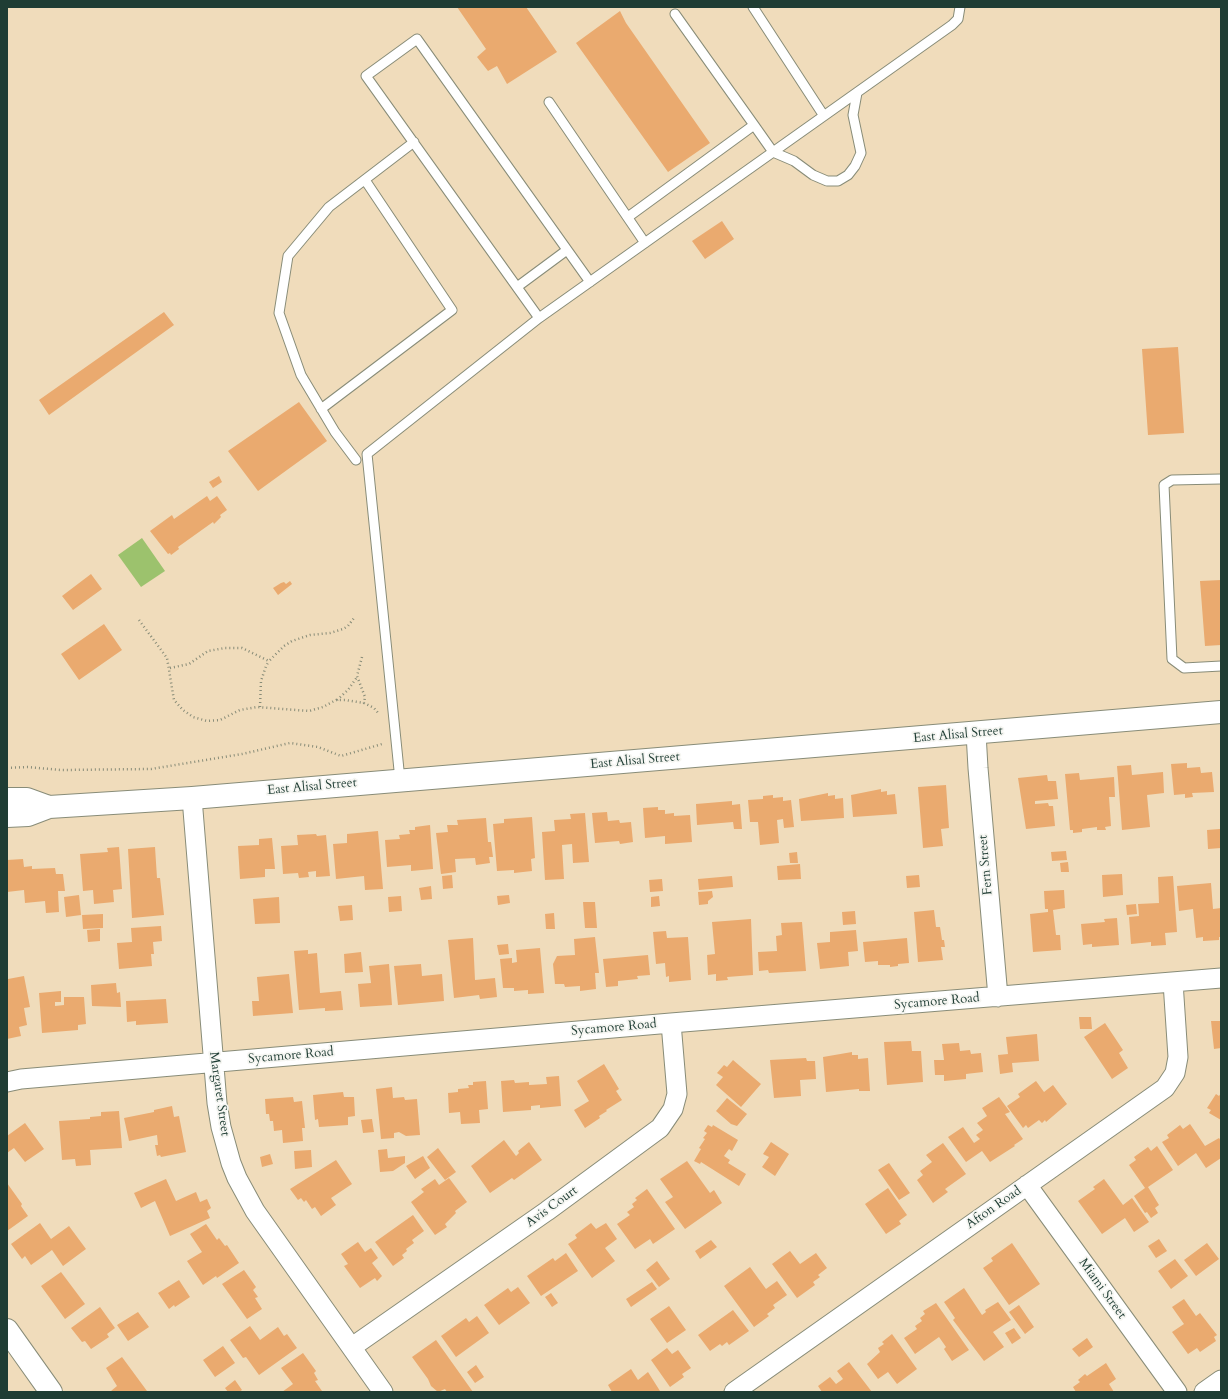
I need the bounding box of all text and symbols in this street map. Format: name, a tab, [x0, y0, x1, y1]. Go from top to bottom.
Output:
street label: East Alisal Street	[913, 723, 1003, 747]
street label: East Alisal Street	[590, 749, 680, 773]
street label: East Alisal Street	[267, 775, 357, 799]
street label: Fern Street	[976, 834, 996, 896]
street label: Sycamore Road	[894, 990, 980, 1014]
street label: Sycamore Road	[571, 1016, 657, 1040]
street label: Sycamore Road	[248, 1044, 334, 1068]
street label: Margaret Street	[205, 1051, 233, 1137]
street label: Avis Court	[523, 1183, 581, 1231]
street label: Afton Road	[963, 1183, 1025, 1233]
street label: Miami Street	[1075, 1256, 1129, 1322]

